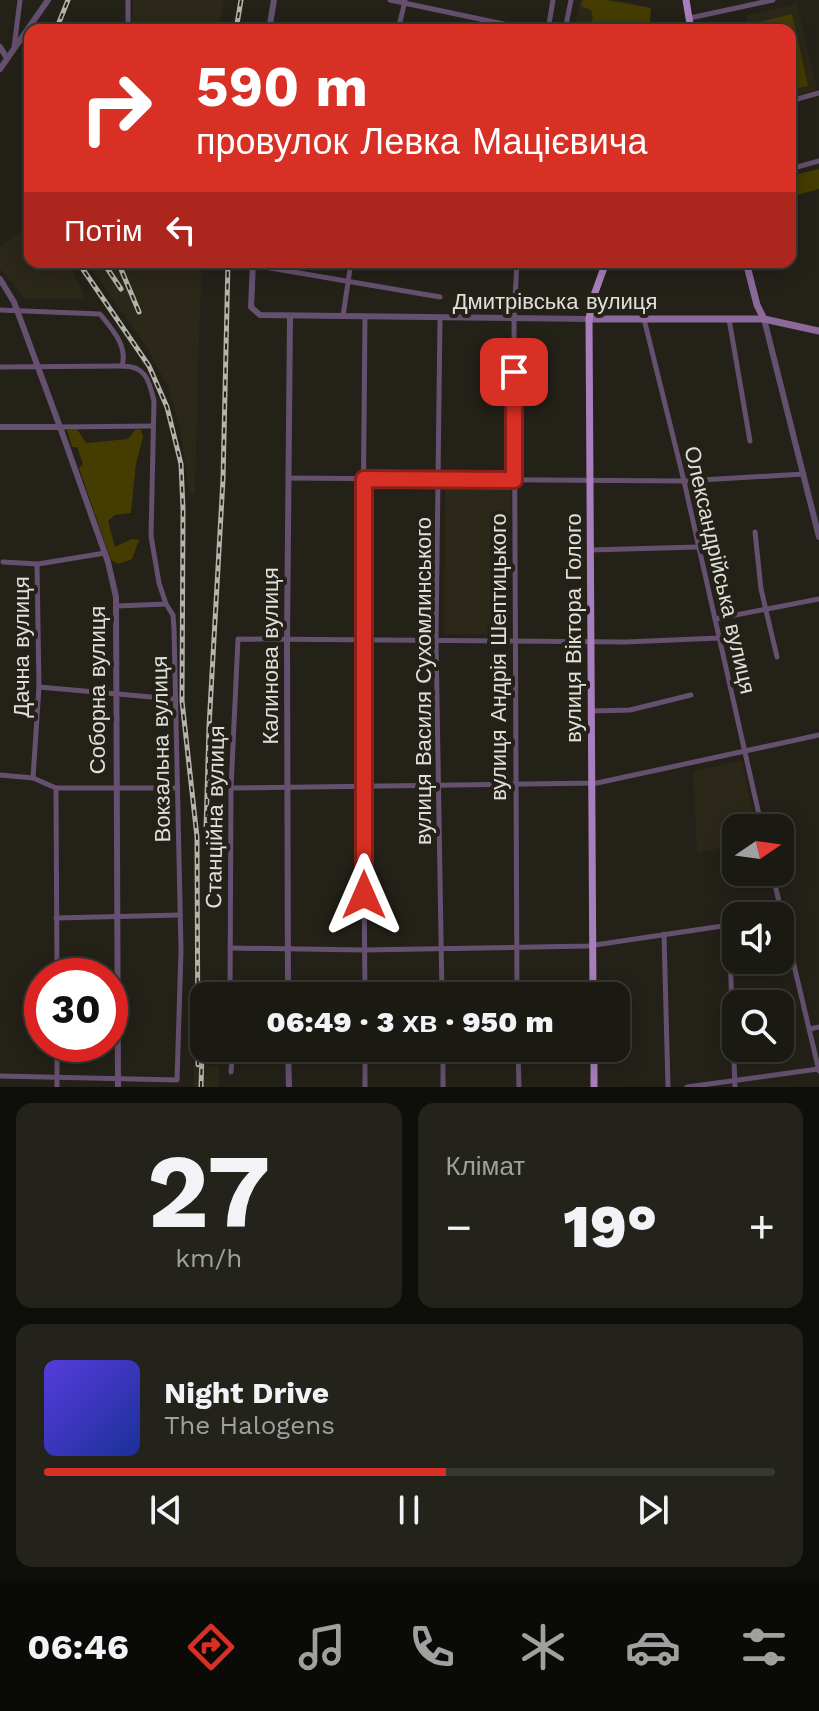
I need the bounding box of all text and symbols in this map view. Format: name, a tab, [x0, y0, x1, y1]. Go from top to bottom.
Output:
text: 590 m	[196, 54, 368, 120]
icon: right	[64, 56, 168, 160]
text: провулок Левка Мацієвича	[196, 121, 648, 163]
icon: left	[159, 208, 203, 252]
text: Потім	[64, 213, 143, 248]
street label: Дмитрівська вулиця	[453, 289, 657, 314]
pin	[480, 338, 548, 406]
icon: arrive	[492, 350, 536, 394]
street label: Олександрійська вулиця	[679, 444, 761, 696]
street label: вулиця Андрія Шептицького	[486, 513, 511, 801]
street label: вулиця Віктора Голого	[561, 513, 586, 743]
street label: вулиця Василя Сухомлинського	[411, 517, 436, 845]
street label: Калинова вулиця	[258, 567, 283, 745]
street label: Дачна вулиця	[9, 576, 34, 718]
street label: Соборна вулиця	[85, 606, 110, 774]
street label: Вокзальна вулиця	[147, 655, 175, 843]
street label: Станційна вулиця	[201, 725, 229, 909]
north arrow	[722, 814, 794, 886]
map controls	[722, 814, 794, 1062]
position arrow	[322, 853, 406, 937]
button: sound	[722, 902, 794, 974]
speed limit sign: 30	[24, 958, 128, 1062]
button: search	[722, 990, 794, 1062]
text: 06:49 · 3 хв · 950 m	[266, 1004, 554, 1039]
text: 27	[147, 1130, 270, 1252]
text: Клімат	[446, 1151, 525, 1181]
text: 19°	[563, 1191, 657, 1262]
text: −	[446, 1201, 472, 1253]
text: +	[748, 1201, 775, 1253]
text: km/h	[175, 1243, 242, 1273]
text: Night Drive	[164, 1375, 329, 1410]
text: The Halogens	[164, 1410, 335, 1440]
icon: previous	[144, 1488, 188, 1532]
icon: pause	[387, 1488, 431, 1532]
icon: next	[631, 1488, 675, 1532]
icon: directions	[183, 1619, 239, 1675]
icon: music	[294, 1619, 350, 1675]
icon: phone	[404, 1619, 460, 1675]
icon: climate	[515, 1619, 571, 1675]
icon: car	[625, 1619, 681, 1675]
icon: filters	[736, 1619, 792, 1675]
text: 06:46	[27, 1626, 129, 1668]

